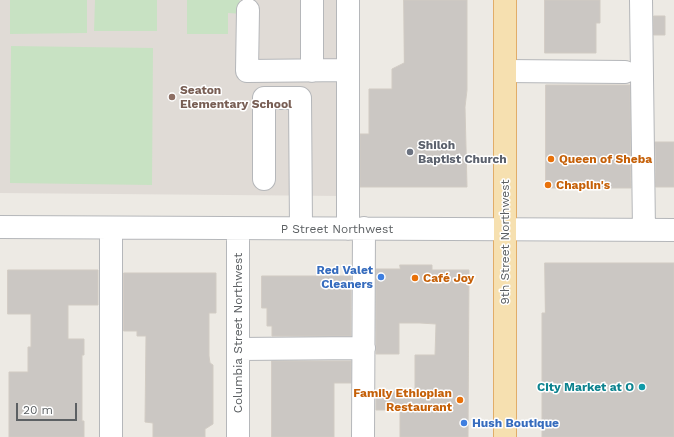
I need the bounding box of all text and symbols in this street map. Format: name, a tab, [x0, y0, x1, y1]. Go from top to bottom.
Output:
place label: Seaton Elementary School	[180, 83, 292, 111]
marker: Seaton Elementary School	[167, 92, 177, 102]
place label: Shiloh Baptist Church	[418, 138, 507, 166]
marker: Shiloh Baptist Church	[405, 147, 415, 157]
place label: Queen of Sheba	[559, 152, 652, 166]
marker: Queen of Sheba	[546, 154, 556, 164]
place label: Chaplin's	[556, 178, 610, 192]
street label: 9th Street Northwest	[498, 179, 512, 305]
marker: Chaplin's	[543, 180, 553, 190]
street label: P Street Northwest	[281, 222, 393, 236]
street label: Columbia Street Northwest	[231, 253, 245, 413]
place label: Red Valet Cleaners	[316, 263, 373, 291]
place label: Café Joy	[423, 271, 474, 285]
marker: Red Valet Cleaners	[376, 272, 386, 282]
marker: Café Joy	[410, 273, 420, 283]
place label: City Market at O	[537, 380, 634, 394]
marker: City Market at O	[637, 382, 647, 392]
place label: Family Ethiopian Restaurant	[353, 386, 452, 414]
scale bar	[18, 395, 79, 421]
marker: Family Ethiopian Restaurant	[455, 395, 465, 405]
text: 20 m	[23, 403, 53, 417]
place label: Hush Boutique	[472, 416, 559, 430]
marker: Hush Boutique	[459, 418, 469, 428]

